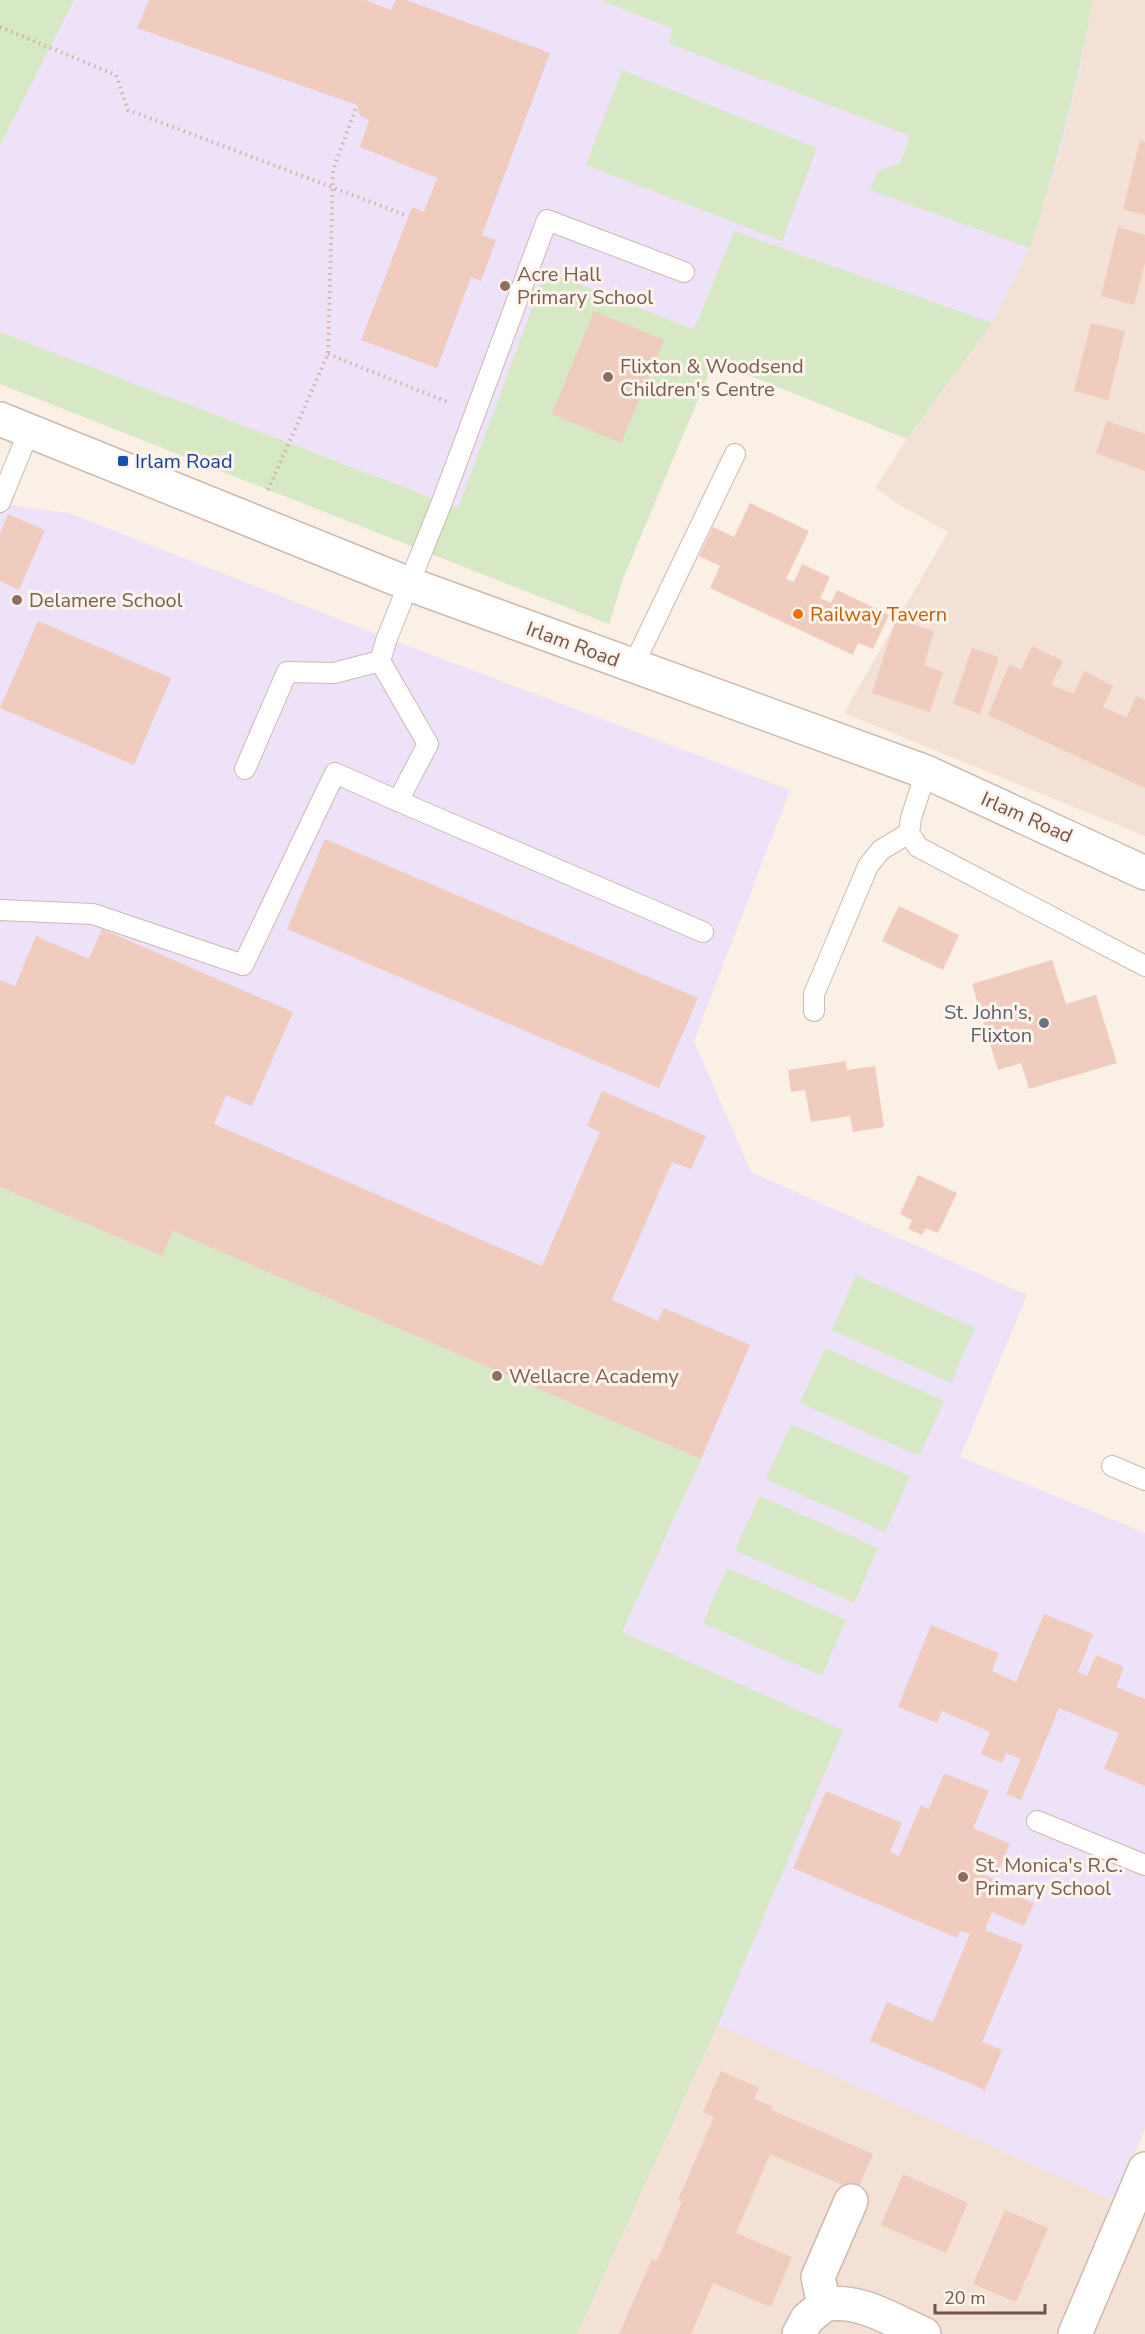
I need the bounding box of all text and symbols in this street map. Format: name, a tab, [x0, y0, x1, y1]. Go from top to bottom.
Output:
place label: Acre Hall Primary School	[517, 261, 653, 311]
marker: Acre Hall Primary School	[498, 279, 512, 293]
place label: Flixton & Woodsend Children's Centre	[620, 353, 804, 403]
marker: Flixton & Woodsend Children's Centre	[601, 370, 615, 384]
place label: Irlam Road	[135, 448, 233, 475]
marker: Irlam Road	[116, 454, 130, 468]
place label: Delamere School	[29, 587, 183, 614]
marker: Delamere School	[10, 593, 24, 607]
place label: Railway Tavern	[810, 601, 947, 628]
marker: Railway Tavern	[791, 607, 805, 621]
street label: Irlam Road	[522, 615, 623, 674]
street label: Irlam Road	[977, 785, 1077, 850]
place label: St. John's, Flixton	[944, 999, 1032, 1049]
marker: St. John's, Flixton	[1037, 1016, 1051, 1030]
place label: Wellacre Academy	[509, 1363, 680, 1390]
marker: Wellacre Academy	[490, 1369, 504, 1383]
place label: St. Monica's R.C. Primary School	[975, 1852, 1123, 1902]
marker: St. Monica's R.C. Primary School	[956, 1870, 970, 1884]
scale bar	[935, 2277, 1044, 2315]
text: 20 m	[944, 2286, 986, 2310]

